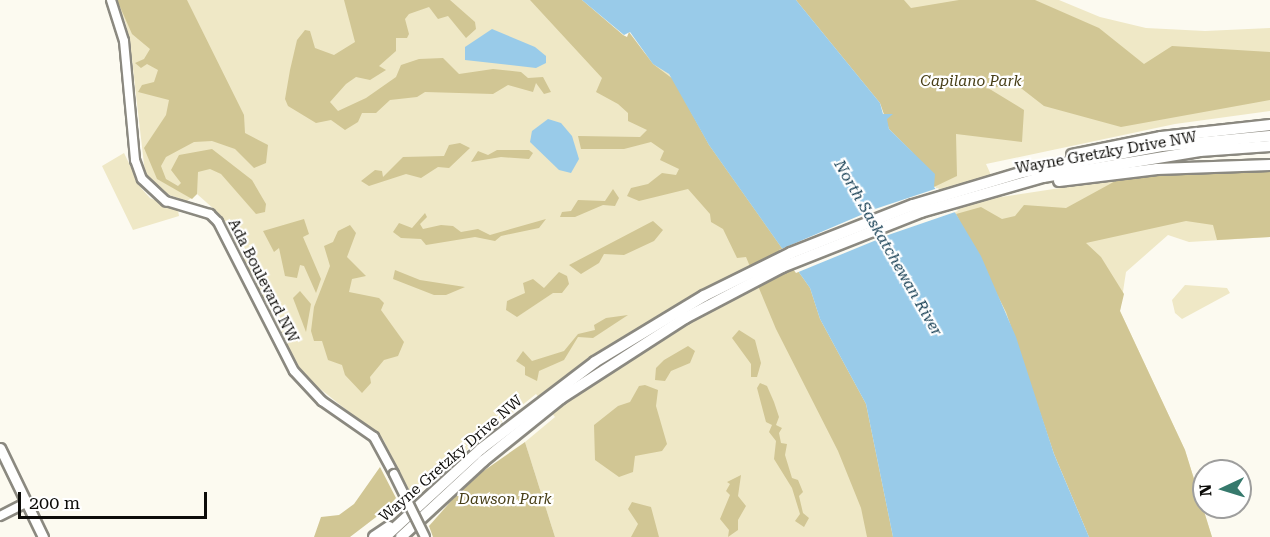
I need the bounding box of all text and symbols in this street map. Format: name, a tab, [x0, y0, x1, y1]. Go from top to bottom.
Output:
park label: Capilano Park	[920, 73, 1022, 91]
street label: Wayne Gretzky Drive NW	[1014, 128, 1198, 178]
water label: North Saskatchewan River	[830, 157, 946, 339]
street label: Ada Boulevard NW	[224, 216, 302, 346]
street label: Wayne Gretzky Drive NW	[376, 392, 526, 526]
north arrow	[1192, 459, 1252, 519]
scale bar	[21, 480, 210, 518]
text: N	[1196, 483, 1215, 497]
park label: Dawson Park	[458, 491, 552, 509]
text: 200 m	[29, 492, 80, 513]

